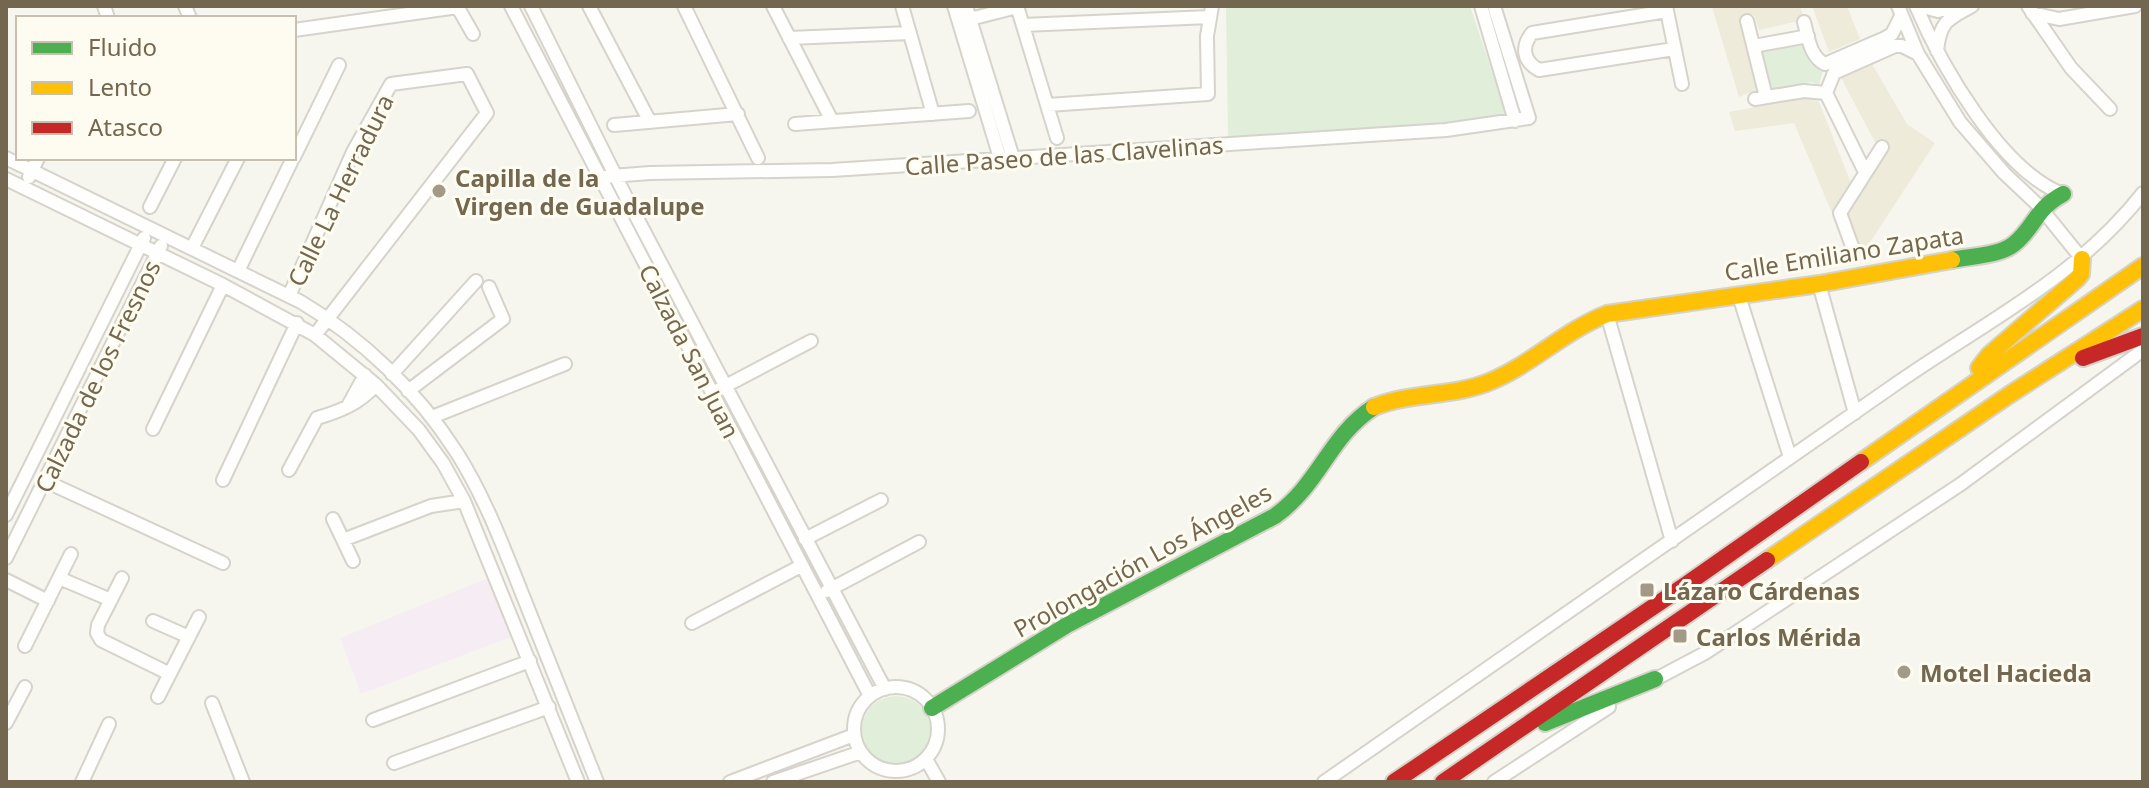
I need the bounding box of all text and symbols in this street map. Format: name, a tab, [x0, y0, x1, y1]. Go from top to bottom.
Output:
legend	[16, 16, 296, 160]
text: Fluido	[88, 30, 157, 63]
text: Lento	[88, 70, 152, 103]
street label: Calle La Herradura	[279, 89, 401, 291]
text: Atasco	[88, 110, 163, 143]
street label: Calle Paseo de las Clavelinas	[904, 127, 1224, 183]
place label: Capilla de la Virgen de Guadalupe	[455, 161, 704, 222]
marker: Capilla de la Virgen de Guadalupe	[430, 182, 448, 200]
street label: Calle Emiliano Zapata	[1722, 218, 1966, 288]
street label: Calzada de los Fresnos	[26, 254, 168, 498]
street label: Calzada San Juan	[632, 258, 748, 444]
street label: Prolongación Los Ángeles	[1007, 475, 1277, 645]
place label: Lázaro Cárdenas	[1663, 574, 1860, 607]
marker: Lázaro Cárdenas	[1638, 581, 1656, 599]
place label: Carlos Mérida	[1696, 620, 1861, 653]
marker: Carlos Mérida	[1671, 627, 1689, 645]
place label: Motel Hacieda	[1920, 656, 2092, 689]
marker: Motel Hacieda	[1895, 663, 1913, 681]

